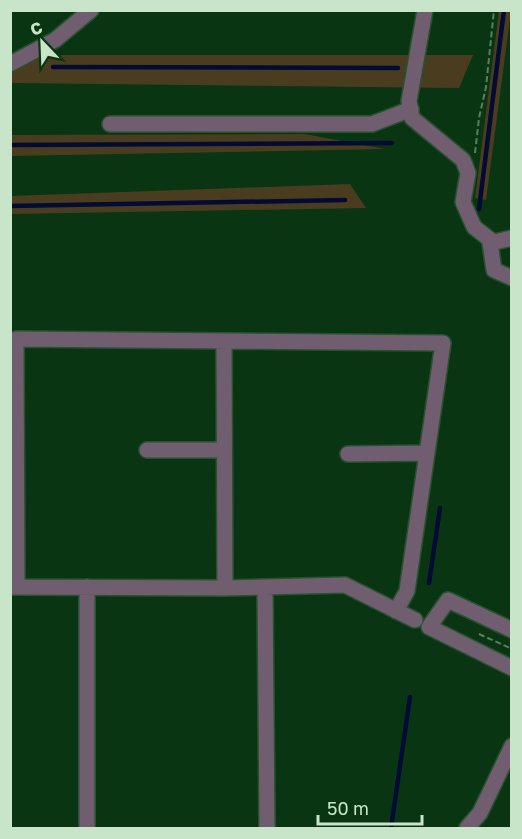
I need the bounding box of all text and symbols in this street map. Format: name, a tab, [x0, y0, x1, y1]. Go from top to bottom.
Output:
north arrow	[12, 12, 72, 72]
text: С	[27, 17, 45, 40]
scale bar	[318, 788, 422, 826]
text: 50 m	[327, 797, 369, 819]

